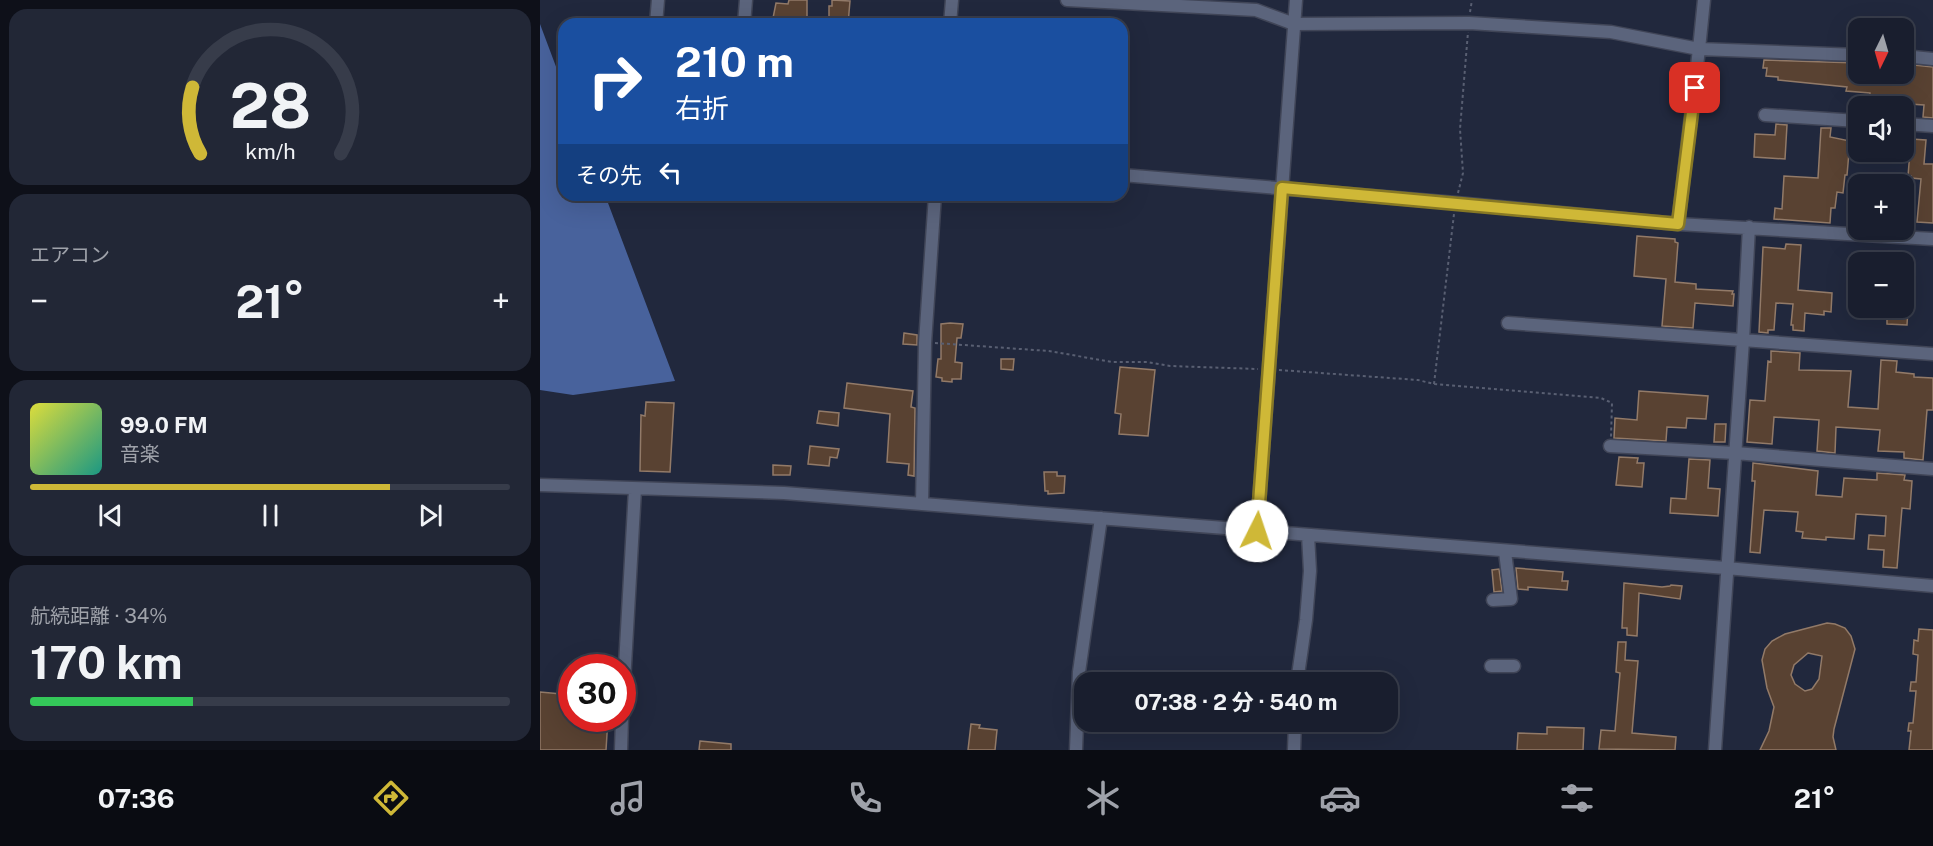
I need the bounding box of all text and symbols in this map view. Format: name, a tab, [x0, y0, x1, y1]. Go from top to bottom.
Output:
north arrow	[1848, 18, 1914, 84]
map controls	[1848, 18, 1914, 318]
text: 210 m	[675, 37, 794, 86]
icon: right	[576, 42, 654, 120]
pin	[1669, 62, 1720, 113]
text: 28	[229, 69, 311, 142]
icon: arrive	[1678, 71, 1711, 104]
text: 右折	[675, 92, 729, 124]
button: sound	[1848, 96, 1914, 162]
text: km/h	[245, 140, 295, 165]
icon: left	[654, 156, 687, 189]
text: その先	[576, 162, 642, 188]
button: +	[1848, 174, 1914, 240]
text: エアコン	[30, 243, 110, 267]
button: −	[1848, 252, 1914, 318]
text: 21°	[235, 275, 305, 328]
text: −	[30, 282, 48, 320]
text: +	[492, 282, 510, 320]
text: 99.0 FM	[120, 412, 208, 438]
text: 音楽	[120, 442, 160, 466]
icon: previous	[94, 499, 127, 532]
icon: pause	[254, 499, 287, 532]
icon: next	[414, 499, 447, 532]
position arrow	[1225, 499, 1289, 563]
text: 航続距離 · 34%	[30, 604, 167, 628]
text: 170 km	[30, 636, 183, 689]
speed limit sign: 30	[558, 654, 636, 732]
text: 07:38 · 2 分 · 540 m	[1135, 689, 1338, 715]
icon: directions	[370, 777, 412, 819]
icon: music	[607, 777, 649, 819]
icon: phone	[844, 777, 886, 819]
icon: climate	[1082, 777, 1124, 819]
icon: car	[1319, 777, 1361, 819]
icon: filters	[1556, 777, 1598, 819]
text: 07:36	[98, 782, 175, 814]
text: 21°	[1794, 782, 1835, 814]

